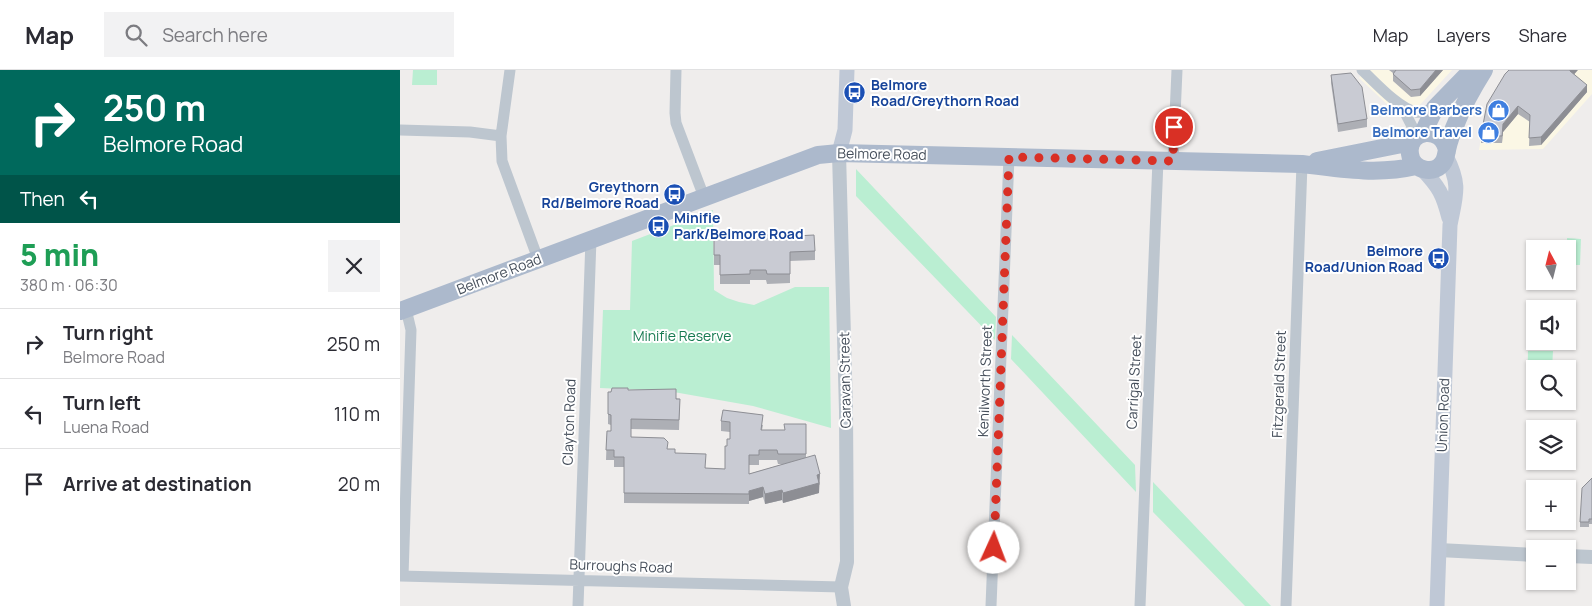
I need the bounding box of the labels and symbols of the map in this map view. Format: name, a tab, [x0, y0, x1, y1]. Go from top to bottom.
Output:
place label: Belmore Road/Greythorn Road	[871, 75, 1019, 110]
bus stop icon: Belmore Road/Greythorn Road	[843, 81, 867, 105]
shop icon: Belmore Barbers	[1486, 98, 1510, 122]
place label: Belmore Barbers	[1371, 100, 1482, 119]
pin	[1153, 106, 1195, 148]
shop icon: Belmore Travel	[1476, 120, 1500, 144]
place label: Belmore Travel	[1372, 122, 1472, 141]
street label: Belmore Road	[837, 143, 927, 164]
place label: Greythorn Rd/Belmore Road	[541, 177, 659, 212]
bus stop icon: Greythorn Rd/Belmore Road	[663, 183, 687, 207]
place label: Minifie Park/Belmore Road	[674, 208, 804, 243]
bus stop icon: Minifie Park/Belmore Road	[646, 214, 670, 238]
north arrow	[1526, 240, 1576, 290]
place label: Belmore Road/Union Road	[1305, 241, 1423, 276]
bus stop icon: Belmore Road/Union Road	[1427, 247, 1451, 271]
street label: Belmore Road	[454, 249, 544, 298]
street label: Kenilworth Street	[973, 324, 996, 437]
park label: Minifie Reserve	[633, 326, 731, 345]
street label: Fitzgerald Street	[1267, 329, 1290, 438]
street label: Caravan Street	[834, 331, 855, 429]
street label: Carrigal Street	[1122, 334, 1145, 430]
street label: Clayton Road	[557, 378, 580, 466]
street label: Union Road	[1432, 378, 1453, 452]
position arrow	[967, 521, 1019, 573]
street label: Burroughs Road	[569, 554, 673, 577]

